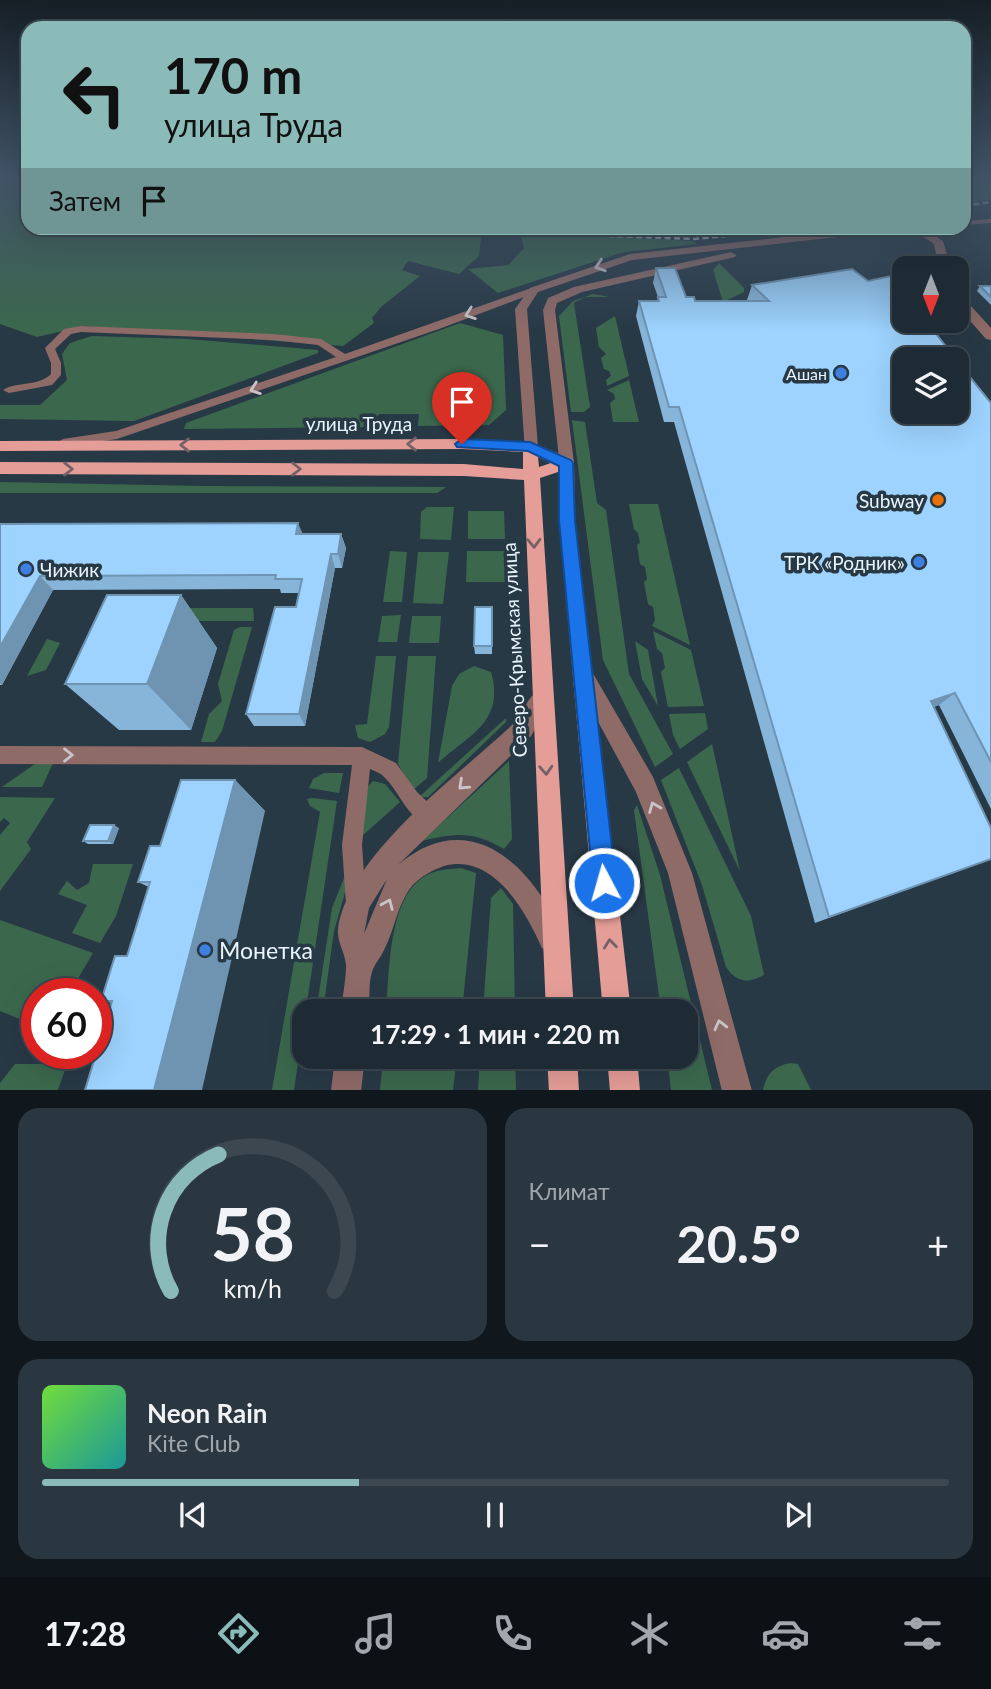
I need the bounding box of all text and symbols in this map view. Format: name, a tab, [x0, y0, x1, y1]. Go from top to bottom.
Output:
text: 170 m	[164, 46, 302, 104]
icon: left	[49, 49, 140, 140]
text: улица Труда	[164, 105, 343, 144]
icon: arrive	[135, 182, 173, 220]
text: Затем	[49, 185, 121, 217]
north arrow	[892, 256, 970, 332]
map controls	[892, 256, 969, 424]
one-way arrow	[594, 258, 606, 272]
one-way arrow	[464, 306, 476, 320]
button: layers	[892, 347, 969, 424]
place label: Ашан	[786, 364, 827, 383]
marker: Ашан	[833, 365, 849, 381]
pin	[432, 372, 492, 444]
one-way arrow	[249, 381, 262, 395]
icon: arrive	[443, 383, 481, 421]
street label: улица Труда	[306, 412, 412, 435]
one-way arrow	[407, 436, 417, 452]
one-way arrow	[179, 437, 190, 453]
one-way arrow	[63, 461, 74, 476]
one-way arrow	[290, 462, 301, 477]
place label: Subway	[859, 489, 924, 512]
marker: Subway	[930, 492, 946, 508]
one-way arrow	[527, 538, 542, 549]
street label: Северо-Крымская улица	[497, 542, 531, 758]
place label: ТРК «Родник»	[784, 551, 905, 574]
marker: ТРК «Родник»	[911, 554, 927, 570]
place label: Чижик	[40, 558, 99, 581]
marker: Чижик	[18, 561, 34, 577]
one-way arrow	[63, 747, 74, 763]
one-way arrow	[539, 765, 554, 776]
one-way arrow	[458, 776, 471, 789]
one-way arrow	[648, 802, 662, 814]
position arrow	[567, 846, 641, 920]
one-way arrow	[380, 899, 394, 911]
place label: Монетка	[219, 936, 313, 964]
one-way arrow	[603, 938, 618, 949]
marker: Монетка	[197, 942, 213, 958]
speed limit sign: 60	[21, 978, 112, 1069]
text: 17:29 · 1 мин · 220 m	[370, 1018, 620, 1050]
one-way arrow	[714, 1019, 728, 1031]
text: Климат	[529, 1177, 610, 1205]
text: 58	[210, 1189, 294, 1277]
text: 20.5°	[677, 1212, 801, 1274]
text: −	[529, 1221, 551, 1267]
text: +	[927, 1221, 949, 1267]
text: km/h	[223, 1272, 282, 1302]
text: Neon Rain	[147, 1397, 267, 1429]
text: Kite Club	[147, 1429, 240, 1457]
icon: previous	[174, 1496, 212, 1534]
icon: pause	[476, 1496, 514, 1534]
icon: next	[779, 1496, 817, 1534]
icon: directions	[214, 1609, 263, 1658]
icon: music	[351, 1609, 400, 1658]
icon: phone	[488, 1609, 537, 1658]
icon: climate	[625, 1609, 674, 1658]
icon: car	[761, 1609, 810, 1658]
icon: filters	[898, 1609, 947, 1658]
text: 17:28	[44, 1614, 126, 1653]

